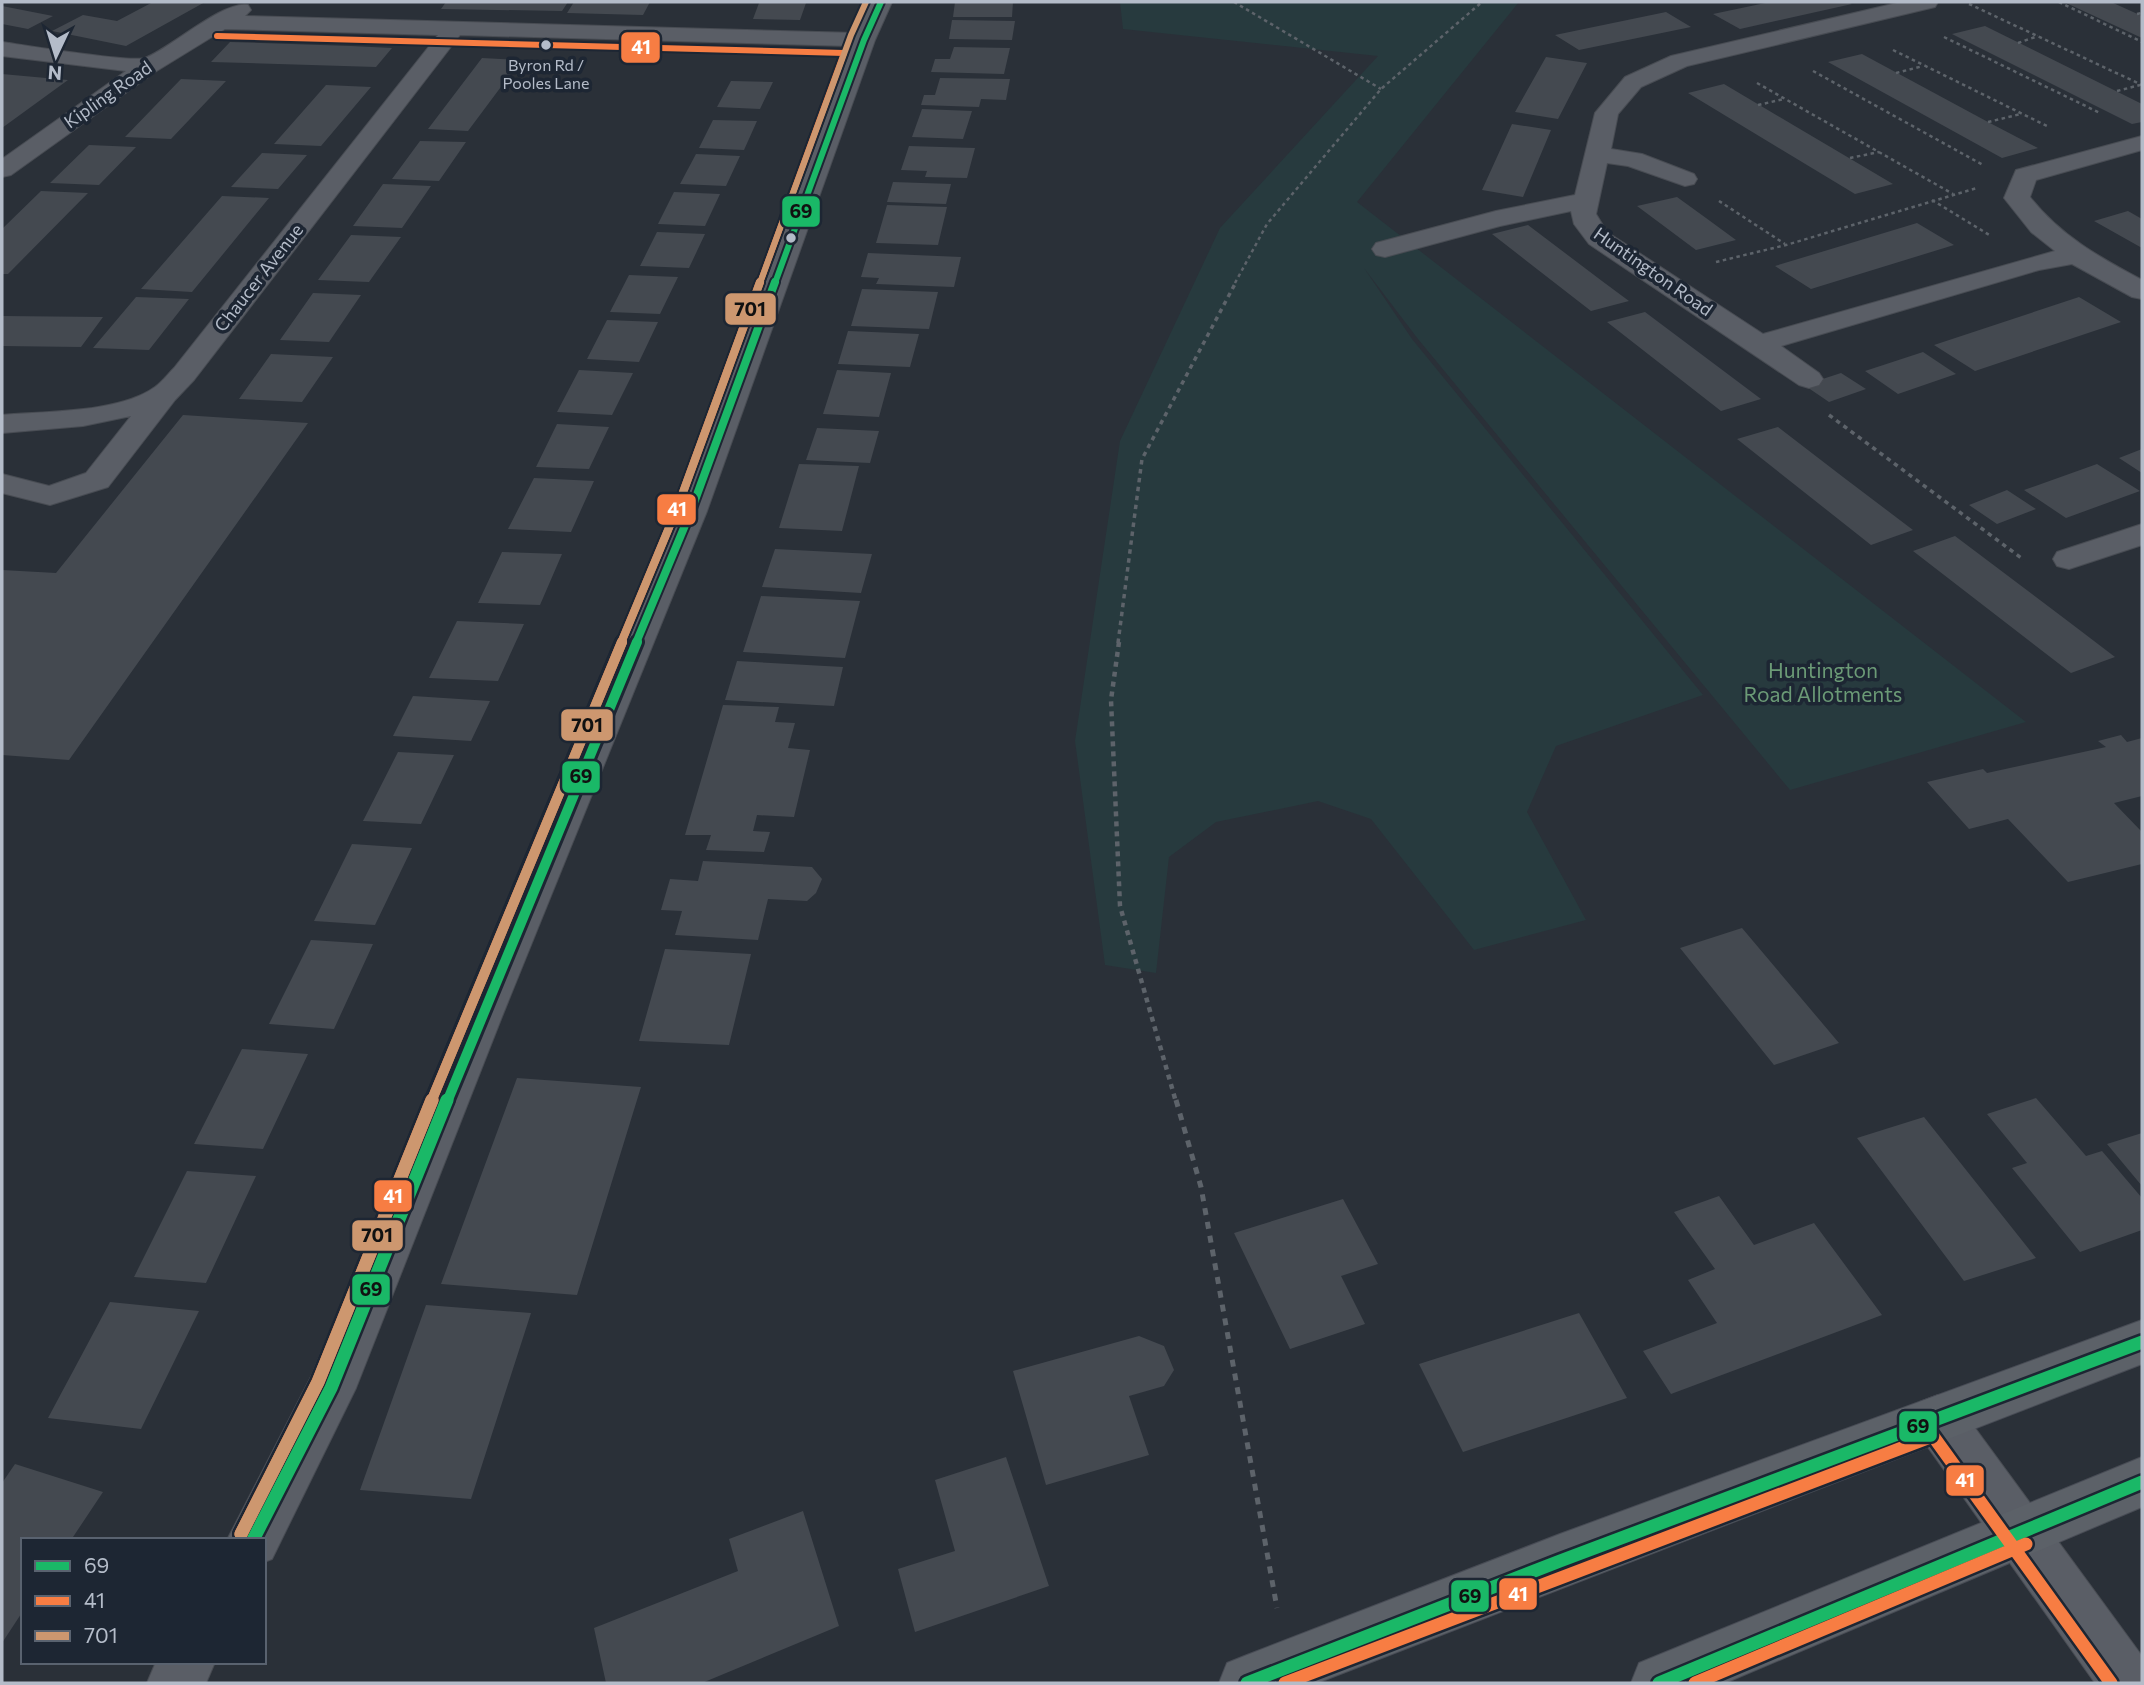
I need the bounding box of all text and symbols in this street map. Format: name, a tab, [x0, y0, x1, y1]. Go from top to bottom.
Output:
north arrow	[21, 21, 91, 91]
line badge: 41	[620, 31, 661, 64]
text: 41	[631, 35, 651, 58]
marker: Byron Rd / Pooles Lane	[539, 38, 553, 52]
place label: Byron Rd / Pooles Lane	[503, 55, 589, 92]
street label: Kipling Road	[59, 56, 156, 132]
text: N	[47, 61, 63, 85]
line badge: 69	[781, 195, 821, 228]
text: 69	[789, 199, 813, 222]
street label: Chaucer Avenue	[209, 219, 307, 336]
street label: Huntington Road	[1590, 222, 1717, 320]
unlabelled marker	[784, 231, 798, 245]
line badge: 701	[724, 292, 777, 326]
text: 701	[734, 297, 766, 320]
line badge: 41	[656, 493, 697, 526]
text: 41	[667, 497, 687, 520]
park label: Huntington Road Allotments	[1744, 657, 1902, 706]
line badge: 701	[560, 708, 614, 742]
text: 701	[571, 713, 603, 736]
line badge: 69	[561, 760, 601, 794]
text: 69	[569, 764, 593, 787]
line badge: 41	[373, 1179, 413, 1213]
text: 41	[383, 1184, 403, 1207]
line badge: 701	[351, 1219, 404, 1252]
text: 701	[361, 1223, 393, 1246]
line badge: 69	[351, 1273, 391, 1306]
text: 69	[359, 1277, 383, 1300]
line badge: 69	[1898, 1410, 1938, 1443]
text: 69	[1906, 1414, 1930, 1437]
line badge: 41	[1945, 1464, 1985, 1497]
text: 41	[1955, 1468, 1975, 1491]
legend	[21, 1538, 266, 1664]
text: 69	[84, 1552, 109, 1577]
line badge: 41	[1498, 1577, 1538, 1611]
line badge: 69	[1450, 1579, 1490, 1613]
text: 41	[1508, 1582, 1528, 1605]
text: 69	[1458, 1584, 1482, 1607]
text: 41	[84, 1587, 105, 1612]
text: 701	[84, 1622, 118, 1647]

